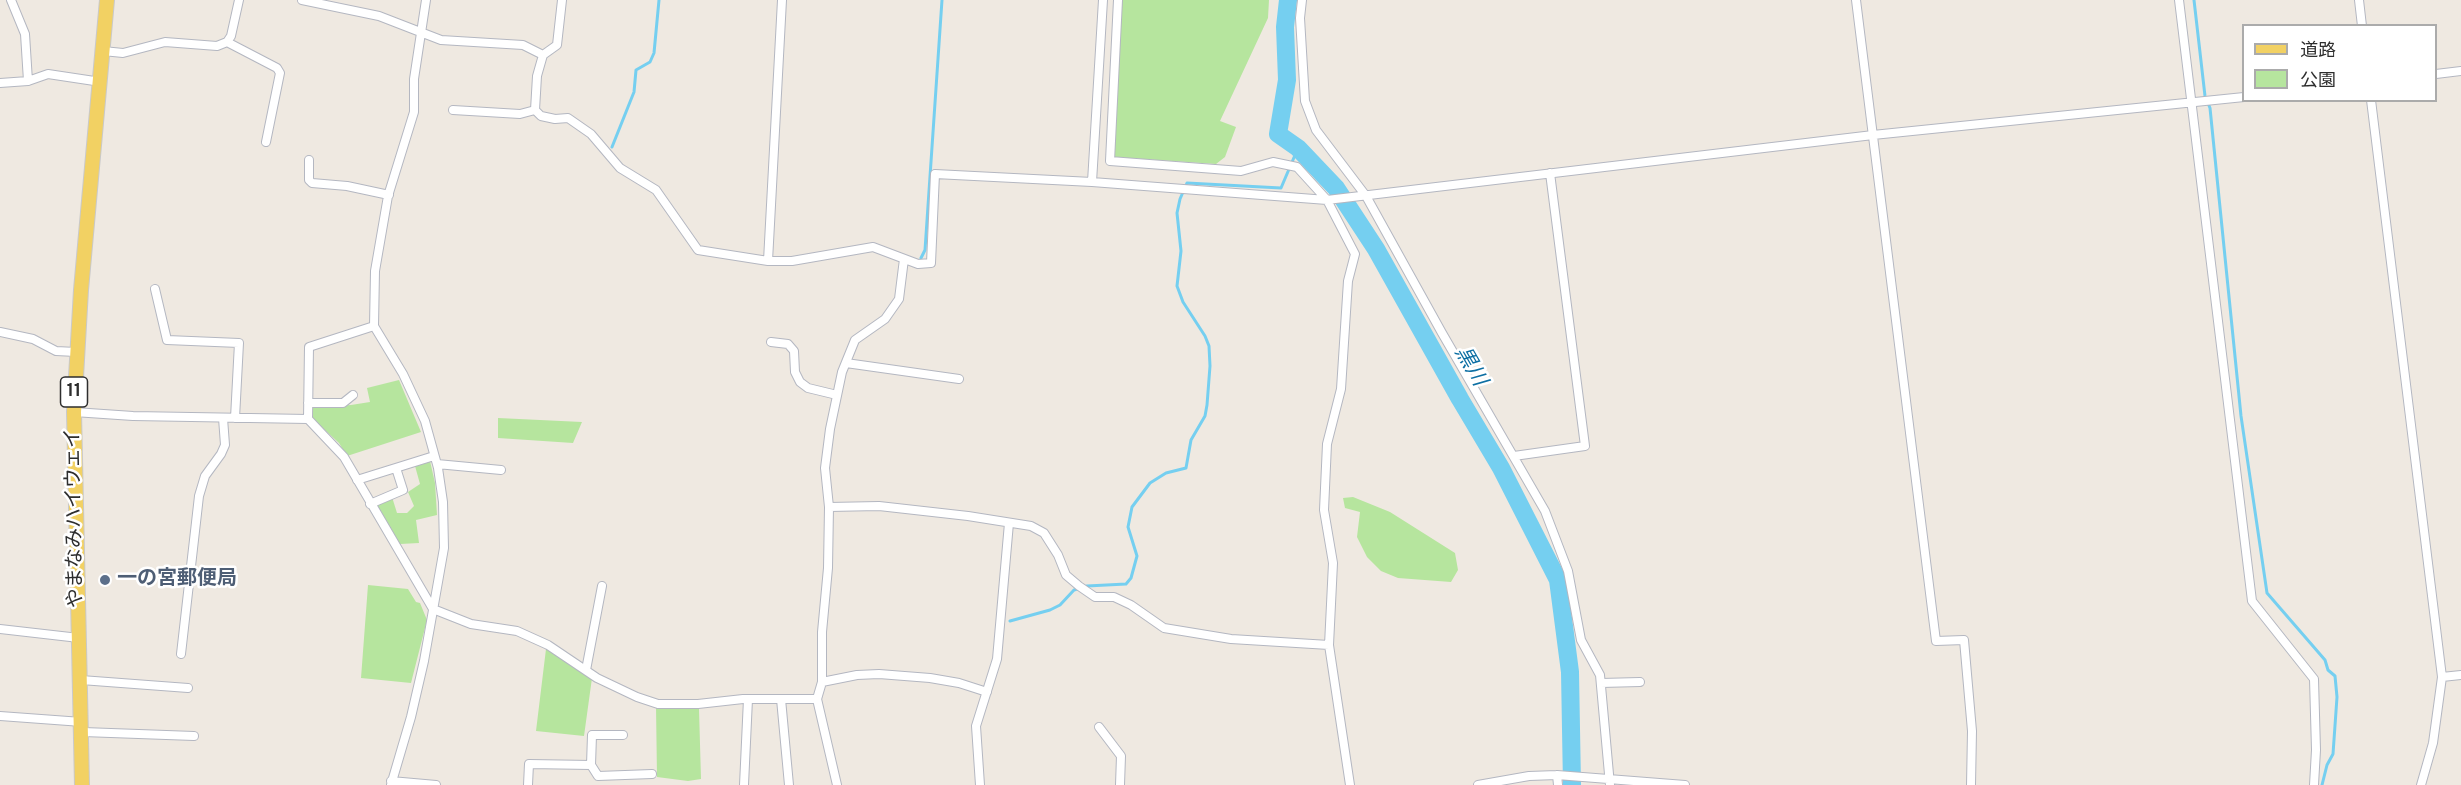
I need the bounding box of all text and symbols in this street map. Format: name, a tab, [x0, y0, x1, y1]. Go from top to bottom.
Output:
legend	[2242, 24, 2437, 102]
text: 道路	[2300, 40, 2336, 63]
text: 公園	[2300, 70, 2336, 93]
water label: 黒川	[1448, 343, 1490, 391]
road number: 11	[60, 377, 88, 407]
street label: やまなみハイウェイ	[62, 428, 90, 608]
place label: 一の宮郵便局	[117, 568, 237, 592]
marker: 一の宮郵便局	[98, 573, 112, 587]

